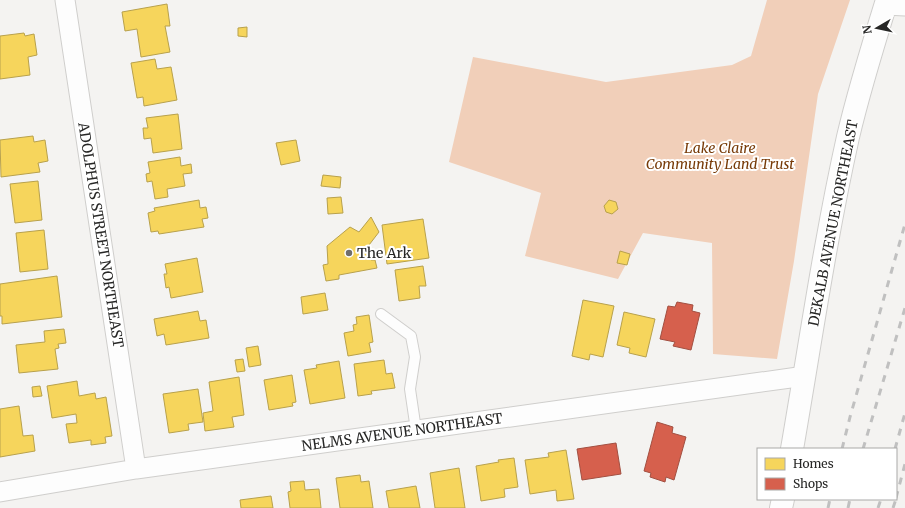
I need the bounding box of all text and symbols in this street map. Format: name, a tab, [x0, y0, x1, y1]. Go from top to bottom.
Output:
north arrow	[857, 8, 897, 48]
text: N	[859, 24, 875, 35]
street label: DEKALB AVENUE NORTHEAST	[804, 118, 862, 328]
street label: ADOLPHUS STREET NORTHEAST	[74, 120, 128, 349]
park label: Lake Claire Community Land Trust	[646, 139, 794, 173]
place label: The Ark	[357, 244, 411, 262]
marker: The Ark	[344, 248, 354, 258]
street label: NELMS AVENUE NORTHEAST	[300, 409, 504, 455]
legend	[757, 448, 897, 500]
text: Homes	[793, 456, 834, 471]
text: Shops	[793, 476, 828, 491]

